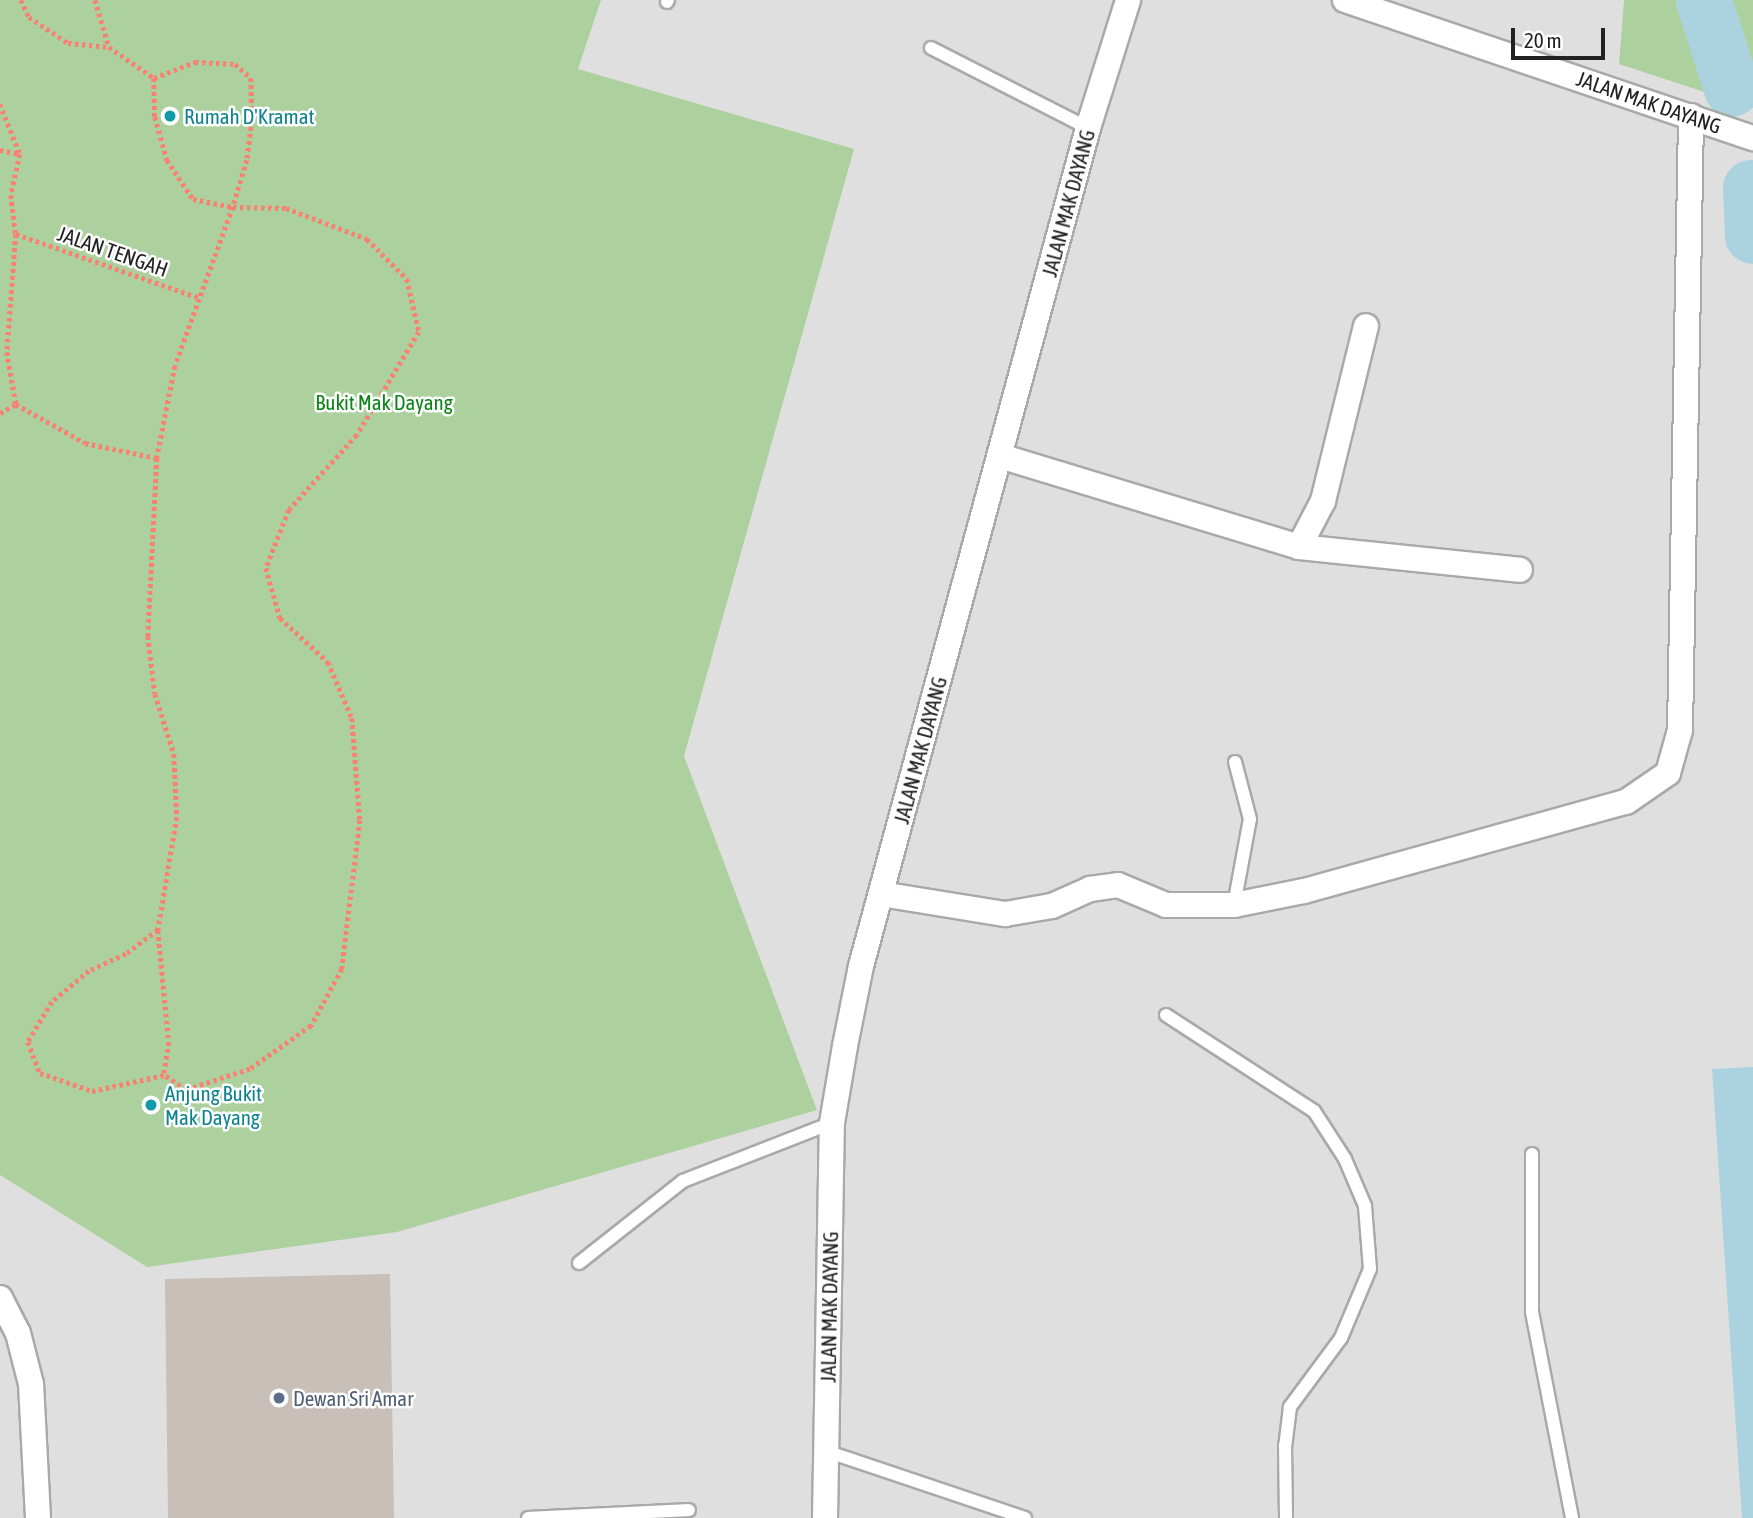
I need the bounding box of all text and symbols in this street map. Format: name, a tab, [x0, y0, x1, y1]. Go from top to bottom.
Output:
scale bar	[1515, 14, 1610, 58]
text: 20 m	[1524, 28, 1562, 52]
street label: JALAN MAK DAYANG	[1573, 65, 1725, 139]
place label: Rumah D'Kramat	[184, 103, 315, 129]
marker: Rumah D'Kramat	[162, 108, 178, 124]
street label: JALAN MAK DAYANG	[1036, 127, 1100, 279]
street label: JALAN TENGAH	[55, 220, 171, 282]
park label: Bukit Mak Dayang	[315, 389, 453, 415]
street label: JALAN MAK DAYANG	[888, 674, 952, 826]
place label: Anjung Bukit Mak Dayang	[165, 1080, 262, 1130]
marker: Anjung Bukit Mak Dayang	[143, 1097, 159, 1113]
street label: JALAN MAK DAYANG	[815, 1231, 843, 1383]
place label: Dewan Sri Amar	[293, 1385, 413, 1411]
marker: Dewan Sri Amar	[271, 1390, 287, 1406]

